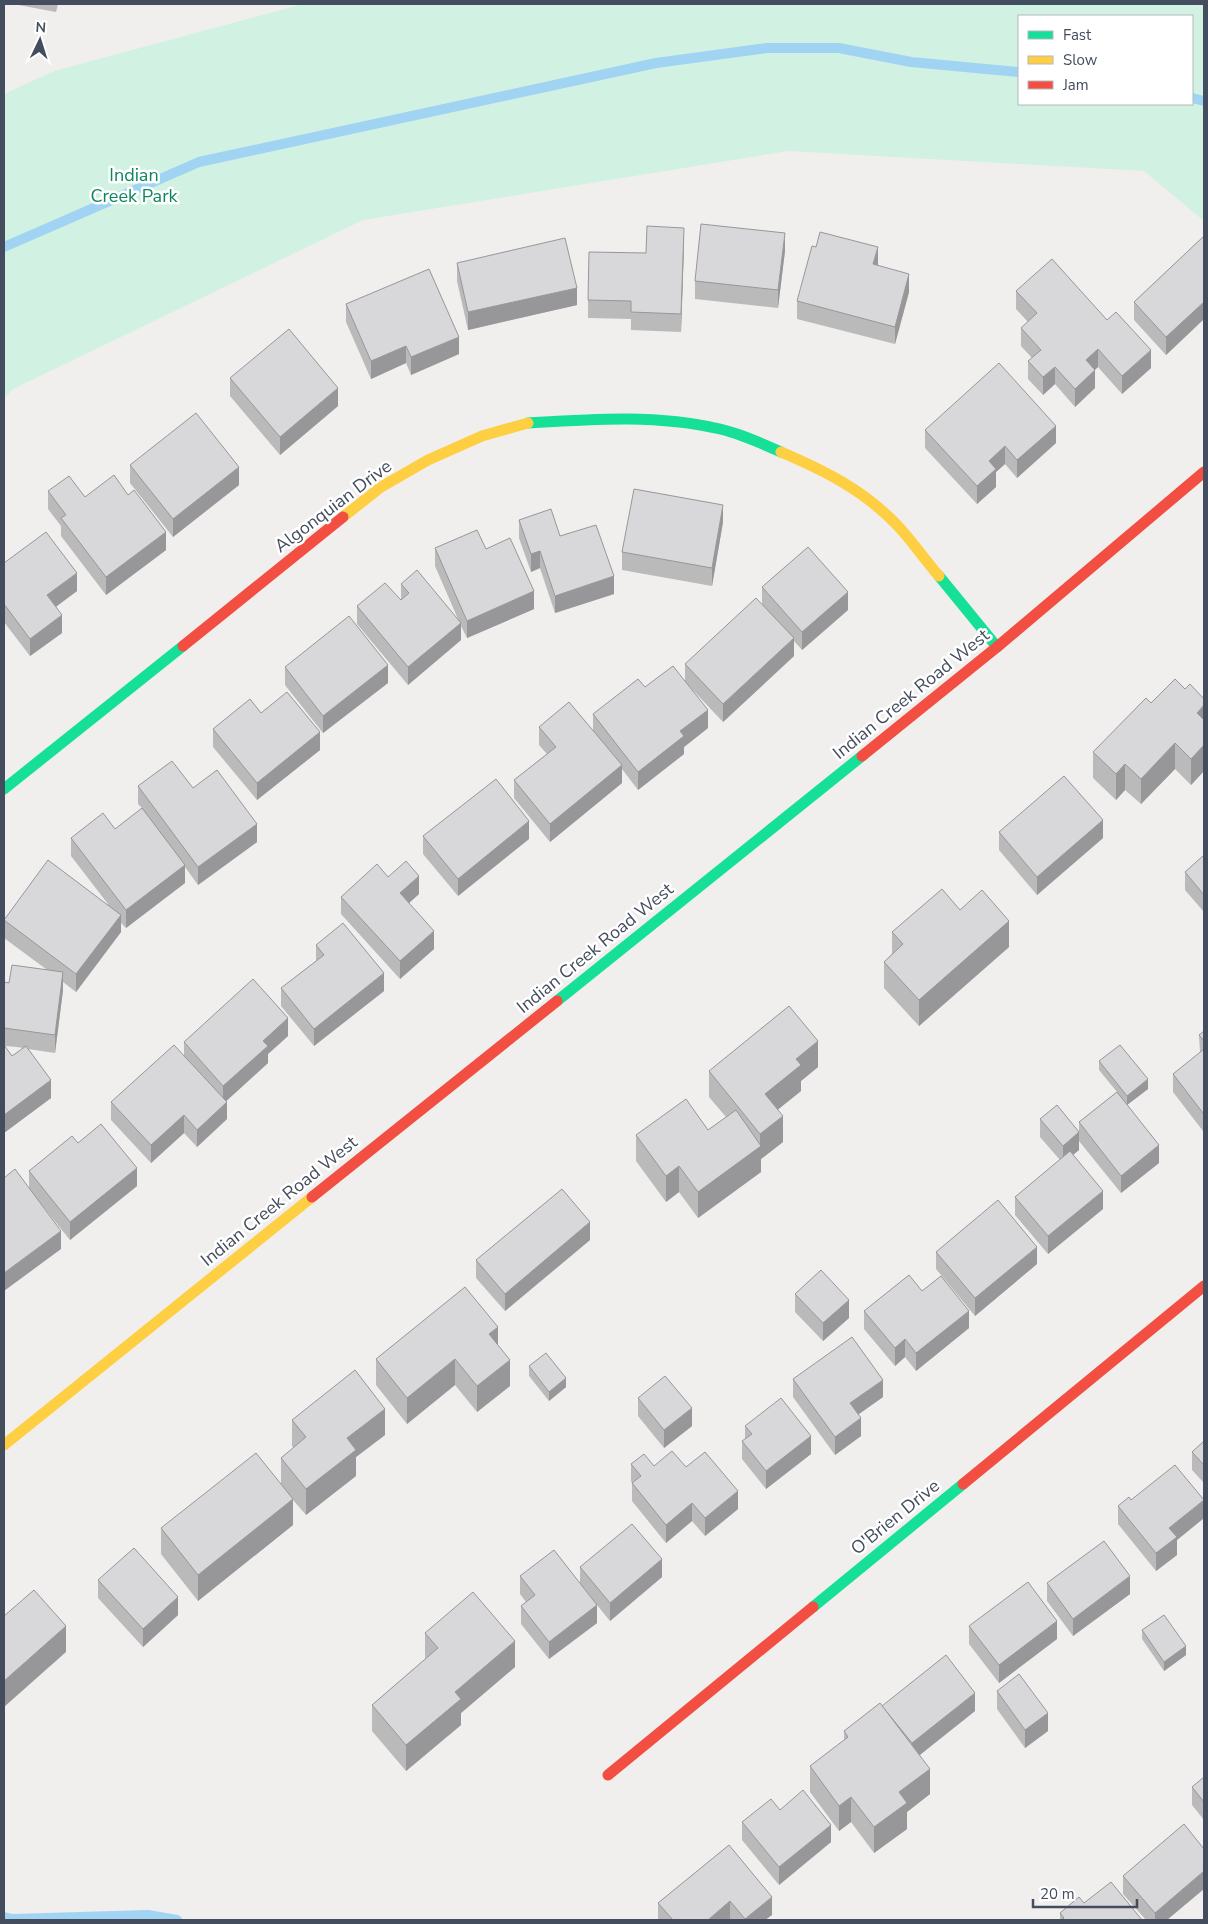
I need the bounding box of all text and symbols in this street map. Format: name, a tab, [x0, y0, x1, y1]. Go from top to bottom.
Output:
north arrow	[15, 15, 65, 65]
legend	[1018, 15, 1193, 105]
text: N	[35, 18, 47, 37]
text: Fast	[1063, 25, 1092, 45]
text: Slow	[1063, 50, 1098, 70]
text: Jam	[1062, 75, 1089, 95]
park label: Indian Creek Park	[90, 163, 179, 208]
street label: Algonquian Drive	[269, 454, 397, 558]
street label: Indian Creek Road West	[828, 623, 995, 765]
street label: Indian Creek Road West	[512, 877, 679, 1019]
street label: Indian Creek Road West	[196, 1130, 363, 1272]
street label: O'Brien Drive	[846, 1474, 944, 1560]
scale bar	[1033, 1876, 1137, 1908]
text: 20 m	[1040, 1884, 1075, 1904]

